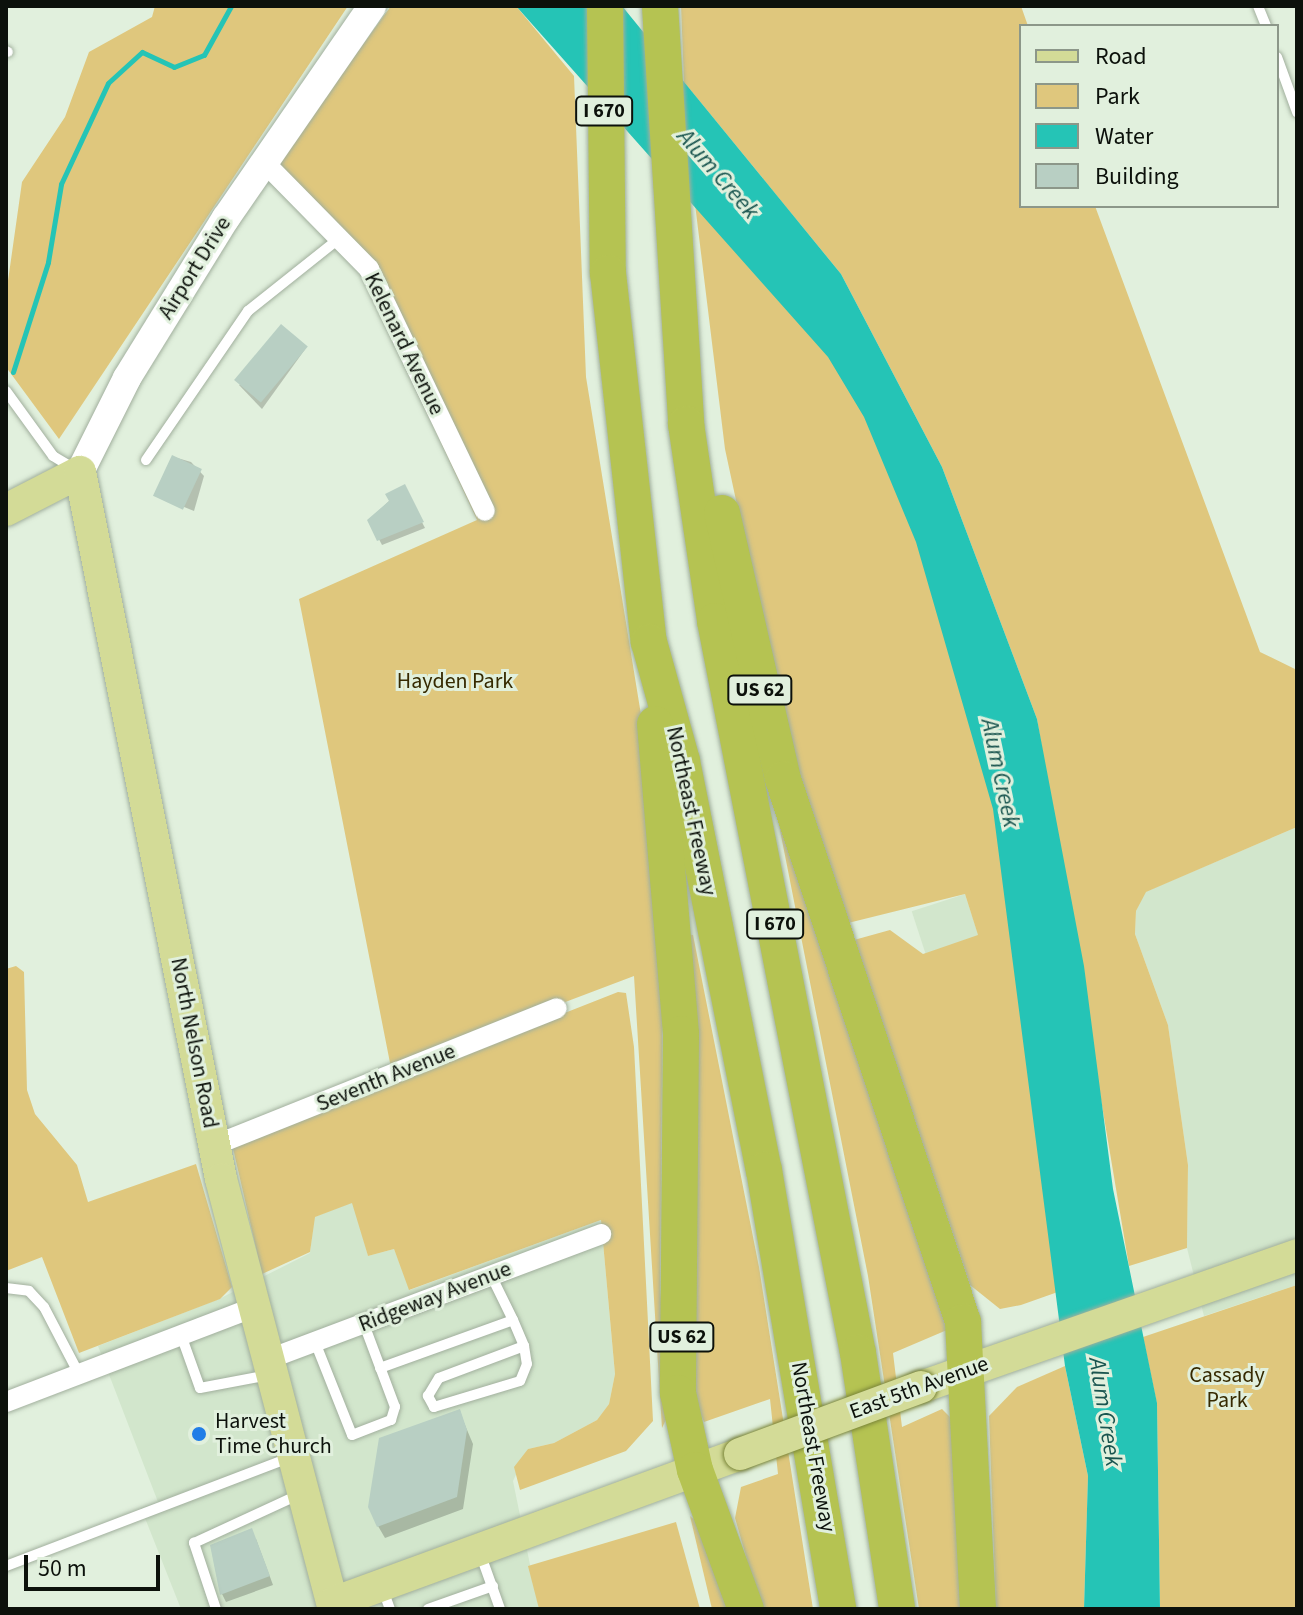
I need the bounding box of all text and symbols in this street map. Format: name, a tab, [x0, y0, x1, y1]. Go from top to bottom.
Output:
legend	[1019, 24, 1279, 208]
text: Road	[1095, 39, 1147, 74]
text: Park	[1095, 79, 1140, 114]
road number: I 670	[574, 95, 634, 127]
text: Water	[1095, 119, 1153, 154]
water label: Alum Creek	[671, 123, 765, 225]
text: Building	[1095, 159, 1179, 194]
street label: Airport Drive	[153, 212, 237, 324]
street label: Kelenard Avenue	[358, 269, 450, 419]
park label: Hayden Park	[397, 669, 513, 695]
road number: US 62	[726, 674, 794, 706]
water label: Alum Creek	[974, 716, 1026, 830]
street label: Northeast Freeway	[660, 724, 722, 898]
road number: I 670	[745, 908, 805, 940]
street label: North Nelson Road	[165, 955, 223, 1131]
street label: Seventh Avenue	[313, 1038, 459, 1118]
street label: Ridgeway Avenue	[355, 1256, 515, 1338]
road number: US 62	[648, 1321, 716, 1353]
street label: East 5th Avenue	[846, 1351, 992, 1425]
water label: Alum Creek	[1082, 1355, 1128, 1469]
street label: Northeast Freeway	[785, 1360, 841, 1534]
park label: Cassady Park	[1189, 1362, 1265, 1414]
place label: Harvest Time Church	[215, 1408, 332, 1460]
marker: Harvest Time Church	[190, 1425, 208, 1443]
scale bar	[28, 1539, 164, 1589]
text: 50 m	[38, 1551, 87, 1586]

